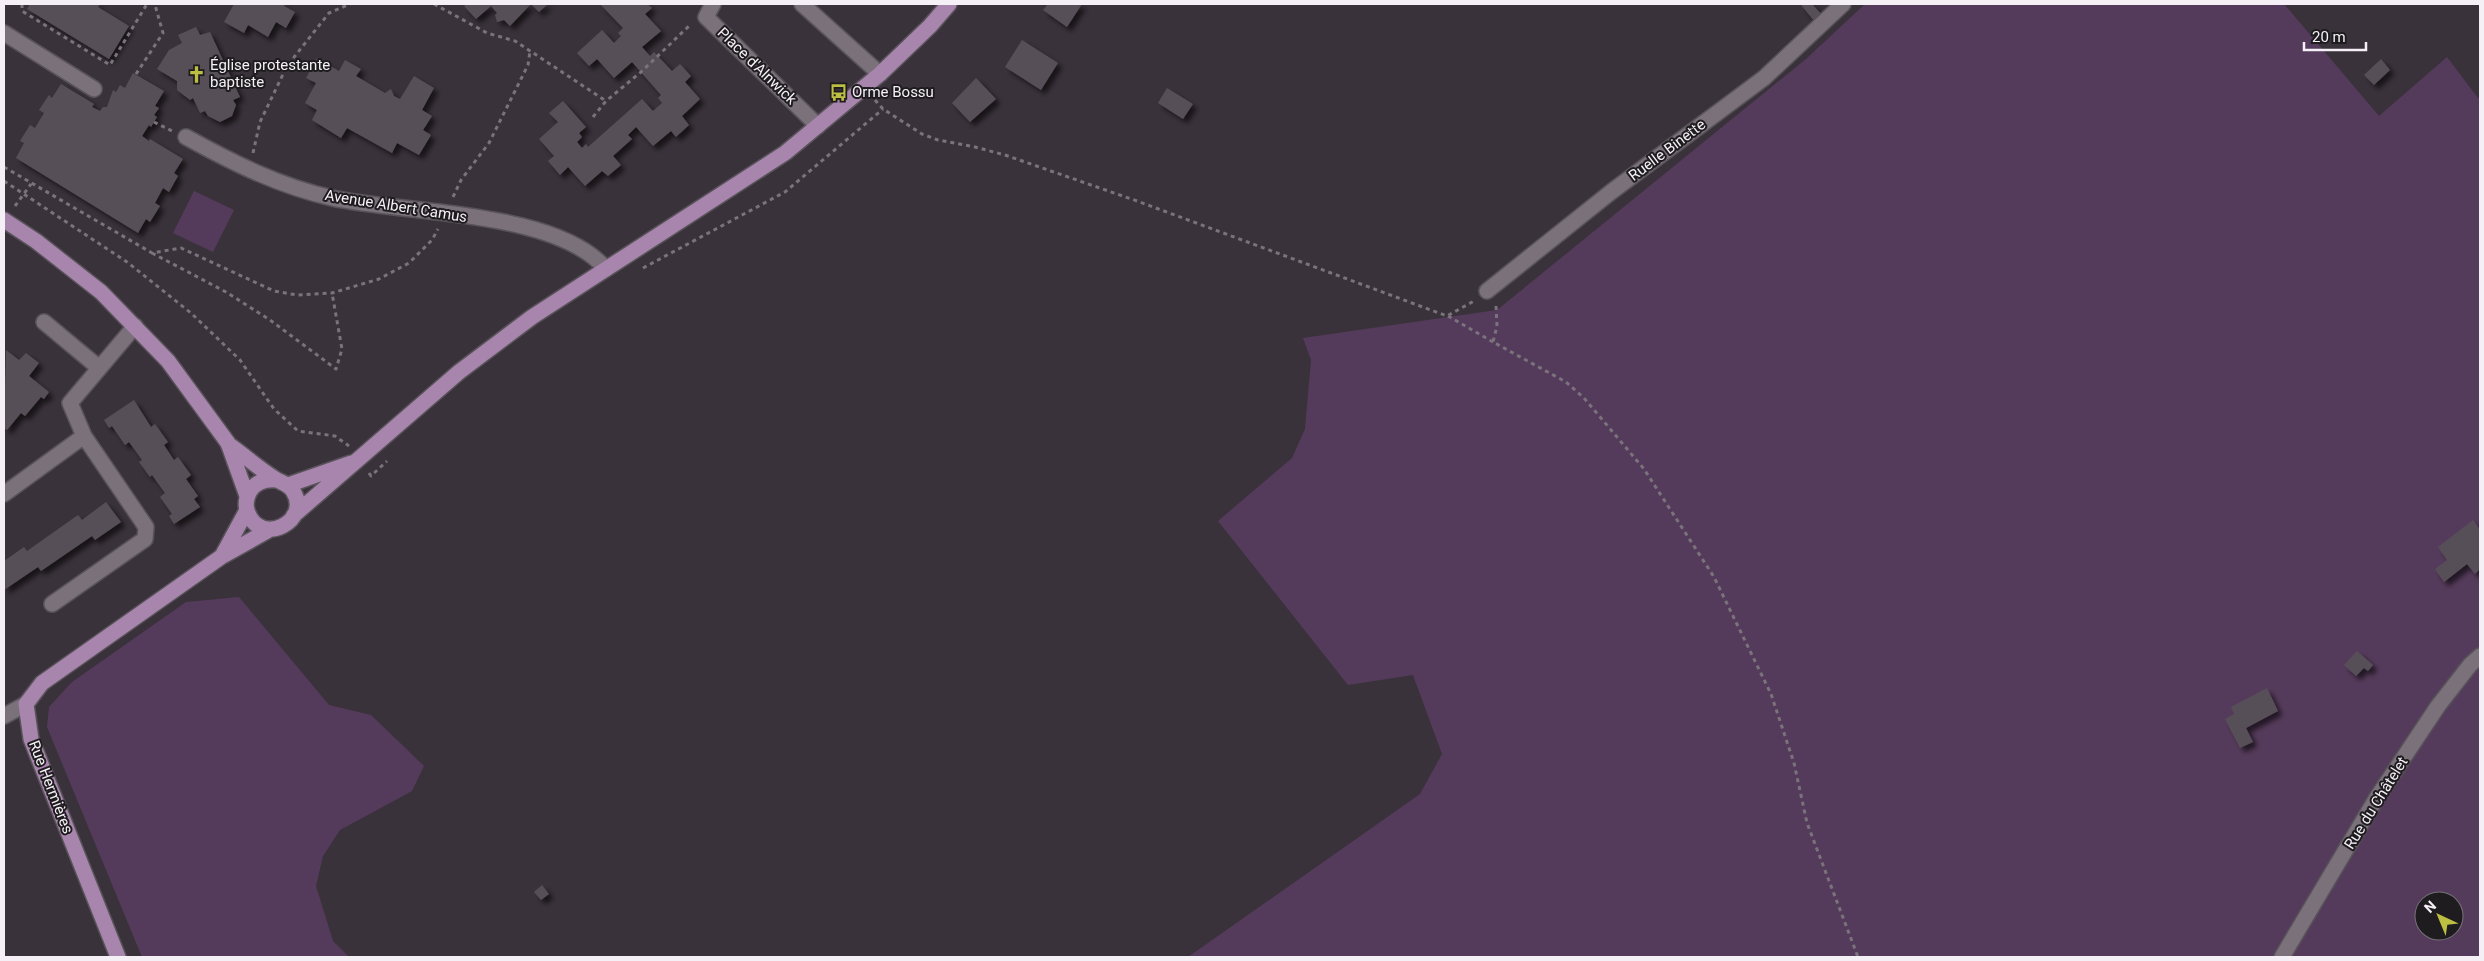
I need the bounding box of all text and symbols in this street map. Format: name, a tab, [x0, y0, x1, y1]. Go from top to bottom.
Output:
scale bar	[2304, 20, 2366, 52]
street label: Place d'Alnwick	[714, 24, 801, 109]
text: 20 m	[2312, 28, 2346, 46]
place label: Église protestante baptiste	[210, 56, 330, 91]
church icon: Église protestante baptiste	[186, 64, 206, 84]
bus stop icon: Orme Bossu	[828, 82, 848, 102]
place label: Orme Bossu	[852, 83, 934, 101]
street label: Ruelle Binette	[1625, 115, 1709, 185]
street label: Avenue Albert Camus	[324, 186, 468, 226]
street label: Rue Hermières	[25, 738, 77, 836]
street label: Rue du Châtelet	[2340, 754, 2412, 852]
north arrow	[2414, 891, 2464, 941]
text: N	[2421, 897, 2439, 916]

